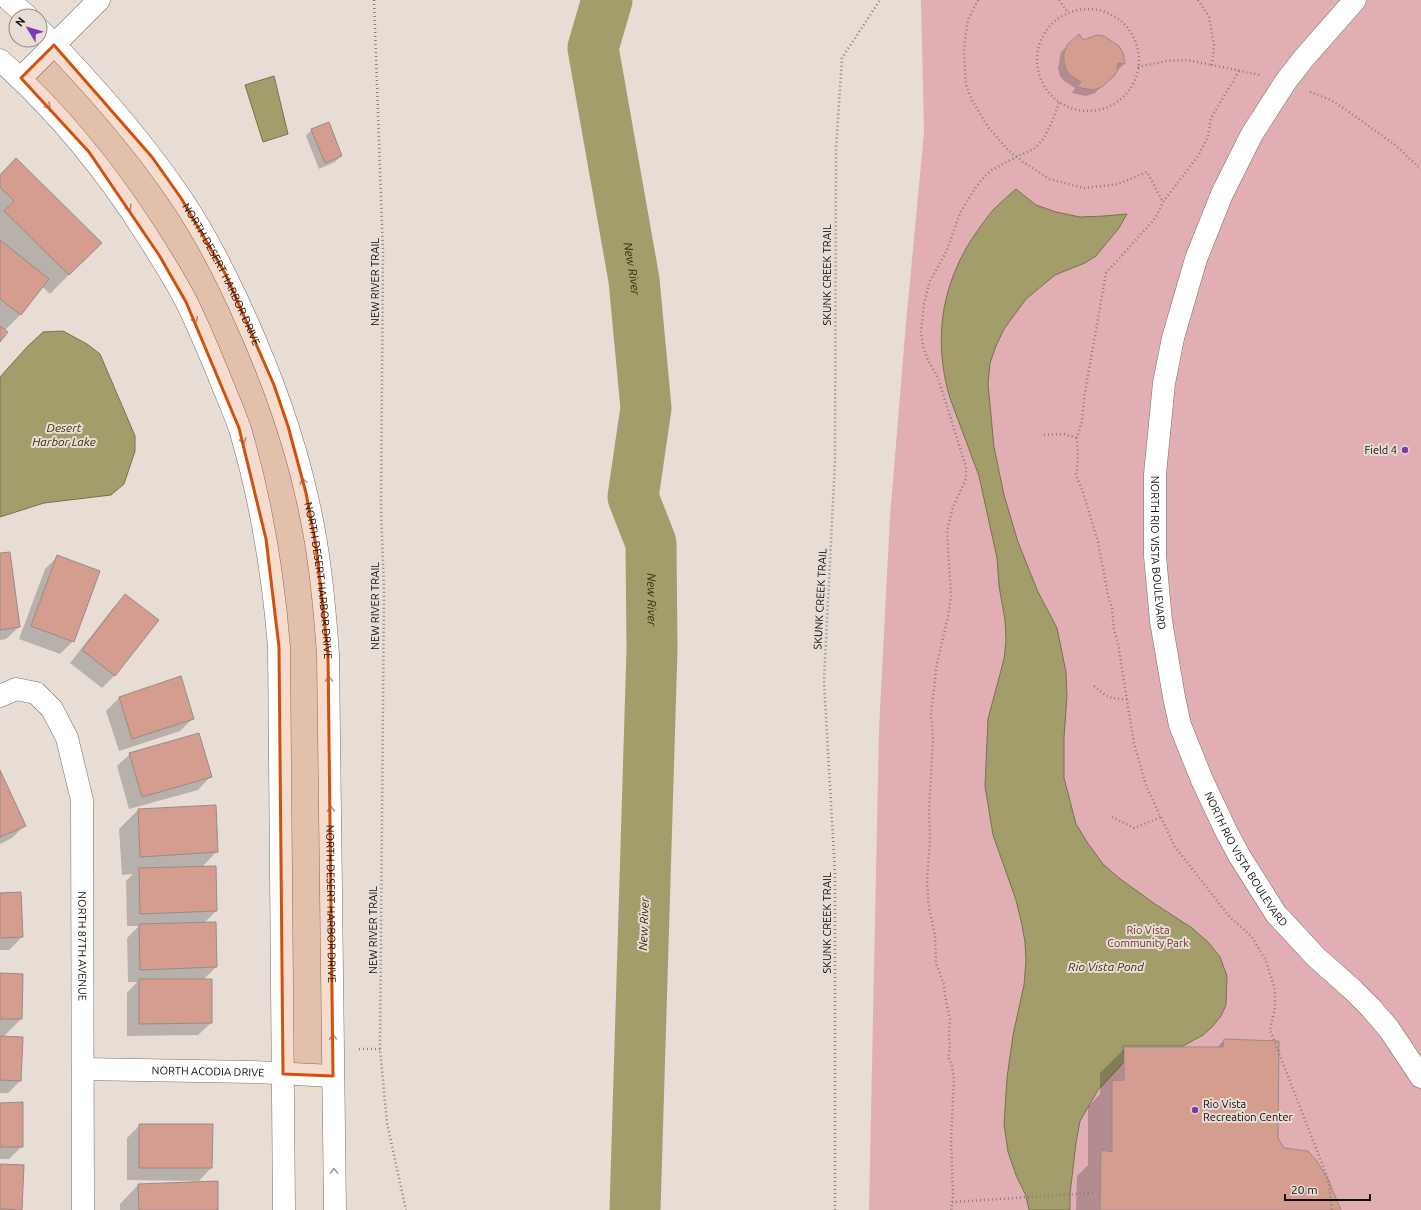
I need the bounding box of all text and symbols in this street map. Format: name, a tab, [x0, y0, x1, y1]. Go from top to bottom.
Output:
north arrow	[8, 8, 48, 48]
text: N	[13, 15, 27, 29]
one-way arrow	[43, 101, 51, 109]
street label: NORTH DESERT HARBOR DRIVE	[180, 201, 263, 347]
one-way arrow	[124, 204, 132, 211]
street label: SKUNK CREEK TRAIL	[821, 224, 833, 326]
street label: NEW RIVER TRAIL	[369, 238, 381, 326]
water label: New River	[621, 241, 642, 296]
one-way arrow	[190, 316, 198, 323]
water label: Desert Harbor Lake	[32, 421, 96, 448]
one-way arrow	[238, 437, 246, 444]
place label: Field 4	[1364, 444, 1397, 456]
marker: Field 4	[1400, 445, 1410, 455]
street label: NORTH RIO VISTA BOULEVARD	[1149, 476, 1168, 631]
one-way arrow	[299, 478, 308, 485]
street label: NORTH DESERT HARBOR DRIVE	[302, 501, 334, 659]
street label: SKUNK CREEK TRAIL	[811, 548, 829, 650]
street label: NEW RIVER TRAIL	[369, 562, 381, 650]
water label: New River	[645, 573, 659, 627]
one-way arrow	[325, 676, 333, 682]
street label: NORTH RIO VISTA BOULEVARD	[1202, 790, 1290, 929]
one-way arrow	[326, 806, 335, 812]
street label: NORTH DESERT HARBOR DRIVE	[324, 825, 338, 983]
street label: SKUNK CREEK TRAIL	[821, 872, 833, 974]
street label: NEW RIVER TRAIL	[367, 886, 379, 974]
street label: NORTH 87TH AVENUE	[76, 891, 88, 1001]
water label: New River	[636, 897, 651, 951]
park label: Rio Vista Community Park	[1107, 924, 1189, 949]
water label: Rio Vista Pond	[1068, 960, 1144, 973]
one-way arrow	[329, 1034, 337, 1040]
street label: NORTH ACODIA DRIVE	[152, 1064, 265, 1079]
place label: Rio Vista Recreation Center	[1203, 1098, 1294, 1123]
marker: Rio Vista Recreation Center	[1190, 1105, 1200, 1115]
one-way arrow	[330, 1168, 338, 1174]
scale bar	[1285, 1176, 1370, 1202]
text: 20 m	[1291, 1183, 1318, 1196]

